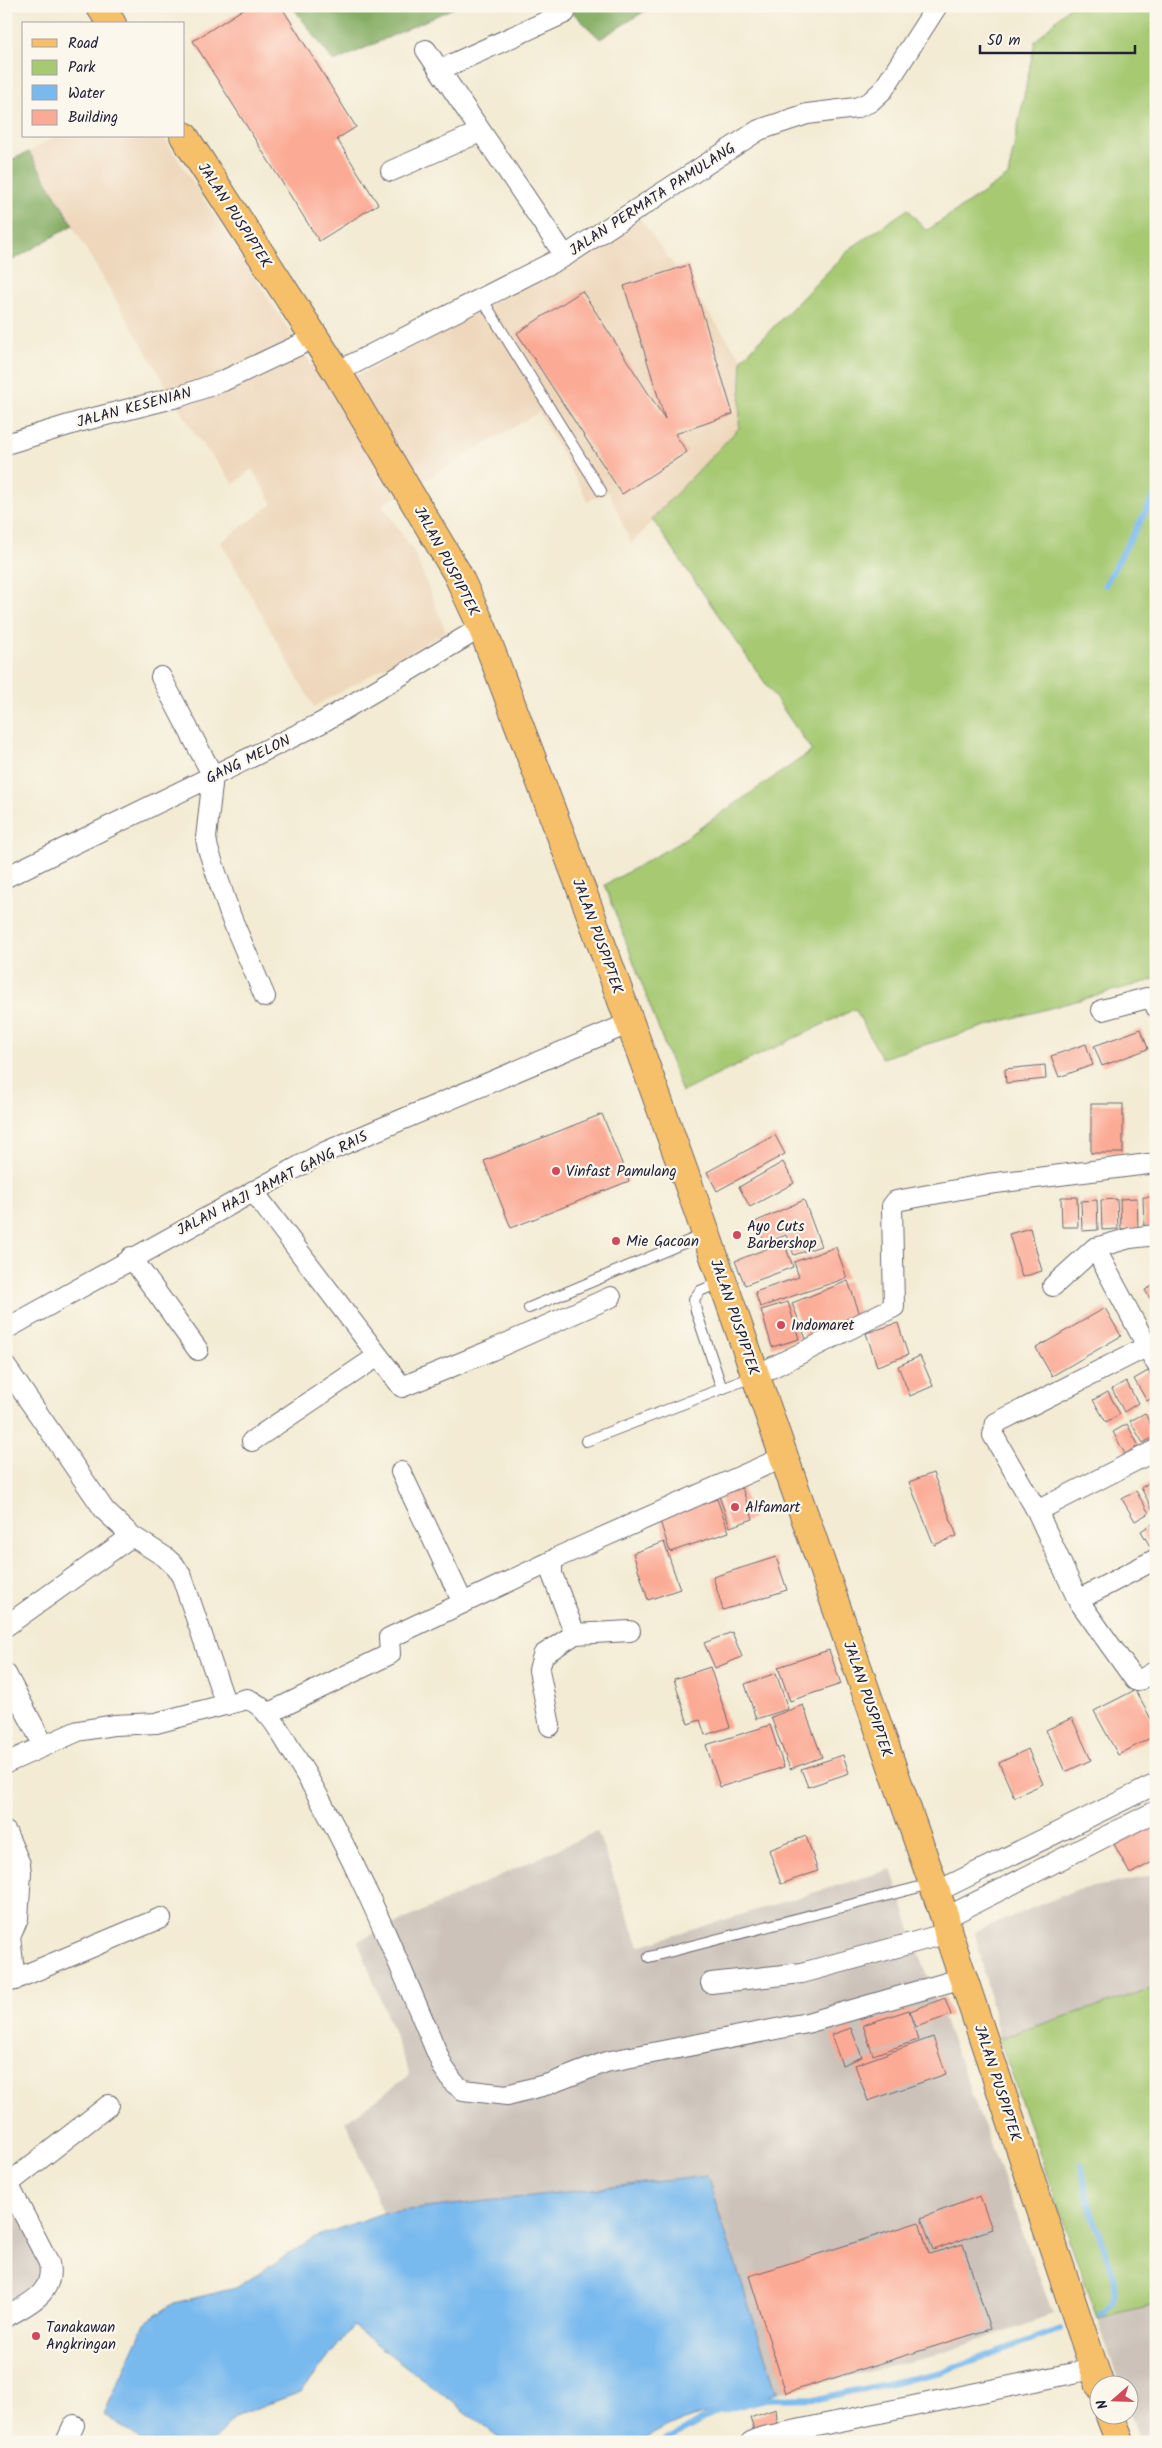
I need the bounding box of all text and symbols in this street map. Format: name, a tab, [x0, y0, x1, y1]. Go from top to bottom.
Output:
legend	[22, 22, 185, 138]
scale bar	[980, 22, 1134, 54]
text: 50 m	[987, 29, 1021, 53]
text: Road	[68, 32, 99, 56]
text: Park	[68, 56, 96, 80]
text: Water	[68, 82, 105, 106]
text: Building	[68, 106, 118, 130]
street label: JALAN PERMATA PAMULANG	[565, 137, 740, 263]
street label: JALAN PUSPIPTEK	[191, 158, 277, 273]
street label: JALAN KESENIAN	[74, 381, 194, 435]
street label: JALAN PUSPIPTEK	[407, 502, 485, 621]
street label: GANG MELON	[202, 729, 295, 791]
street label: JALAN PUSPIPTEK	[565, 875, 629, 998]
street label: JALAN HAJI JAMAT GANG RAIS	[173, 1125, 372, 1243]
place label: Vinfast Pamulang	[566, 1160, 677, 1184]
marker: Vinfast Pamulang	[550, 1165, 562, 1177]
place label: Ayo Cuts Barbershop	[747, 1215, 817, 1256]
marker: Ayo Cuts Barbershop	[731, 1229, 743, 1241]
place label: Mie Gacoan	[626, 1230, 699, 1254]
marker: Mie Gacoan	[610, 1235, 622, 1247]
street label: JALAN PUSPIPTEK	[703, 1256, 765, 1379]
place label: Indomaret	[791, 1314, 855, 1338]
marker: Indomaret	[775, 1319, 787, 1331]
place label: Alfamart	[745, 1496, 800, 1520]
marker: Alfamart	[729, 1501, 741, 1513]
street label: JALAN PUSPIPTEK	[836, 1638, 898, 1761]
street label: JALAN PUSPIPTEK	[967, 2022, 1027, 2145]
place label: Tanakawan Angkringan	[46, 2316, 116, 2357]
marker: Tanakawan Angkringan	[30, 2330, 42, 2342]
north arrow	[1090, 2376, 1140, 2426]
text: N	[1091, 2396, 1115, 2412]

